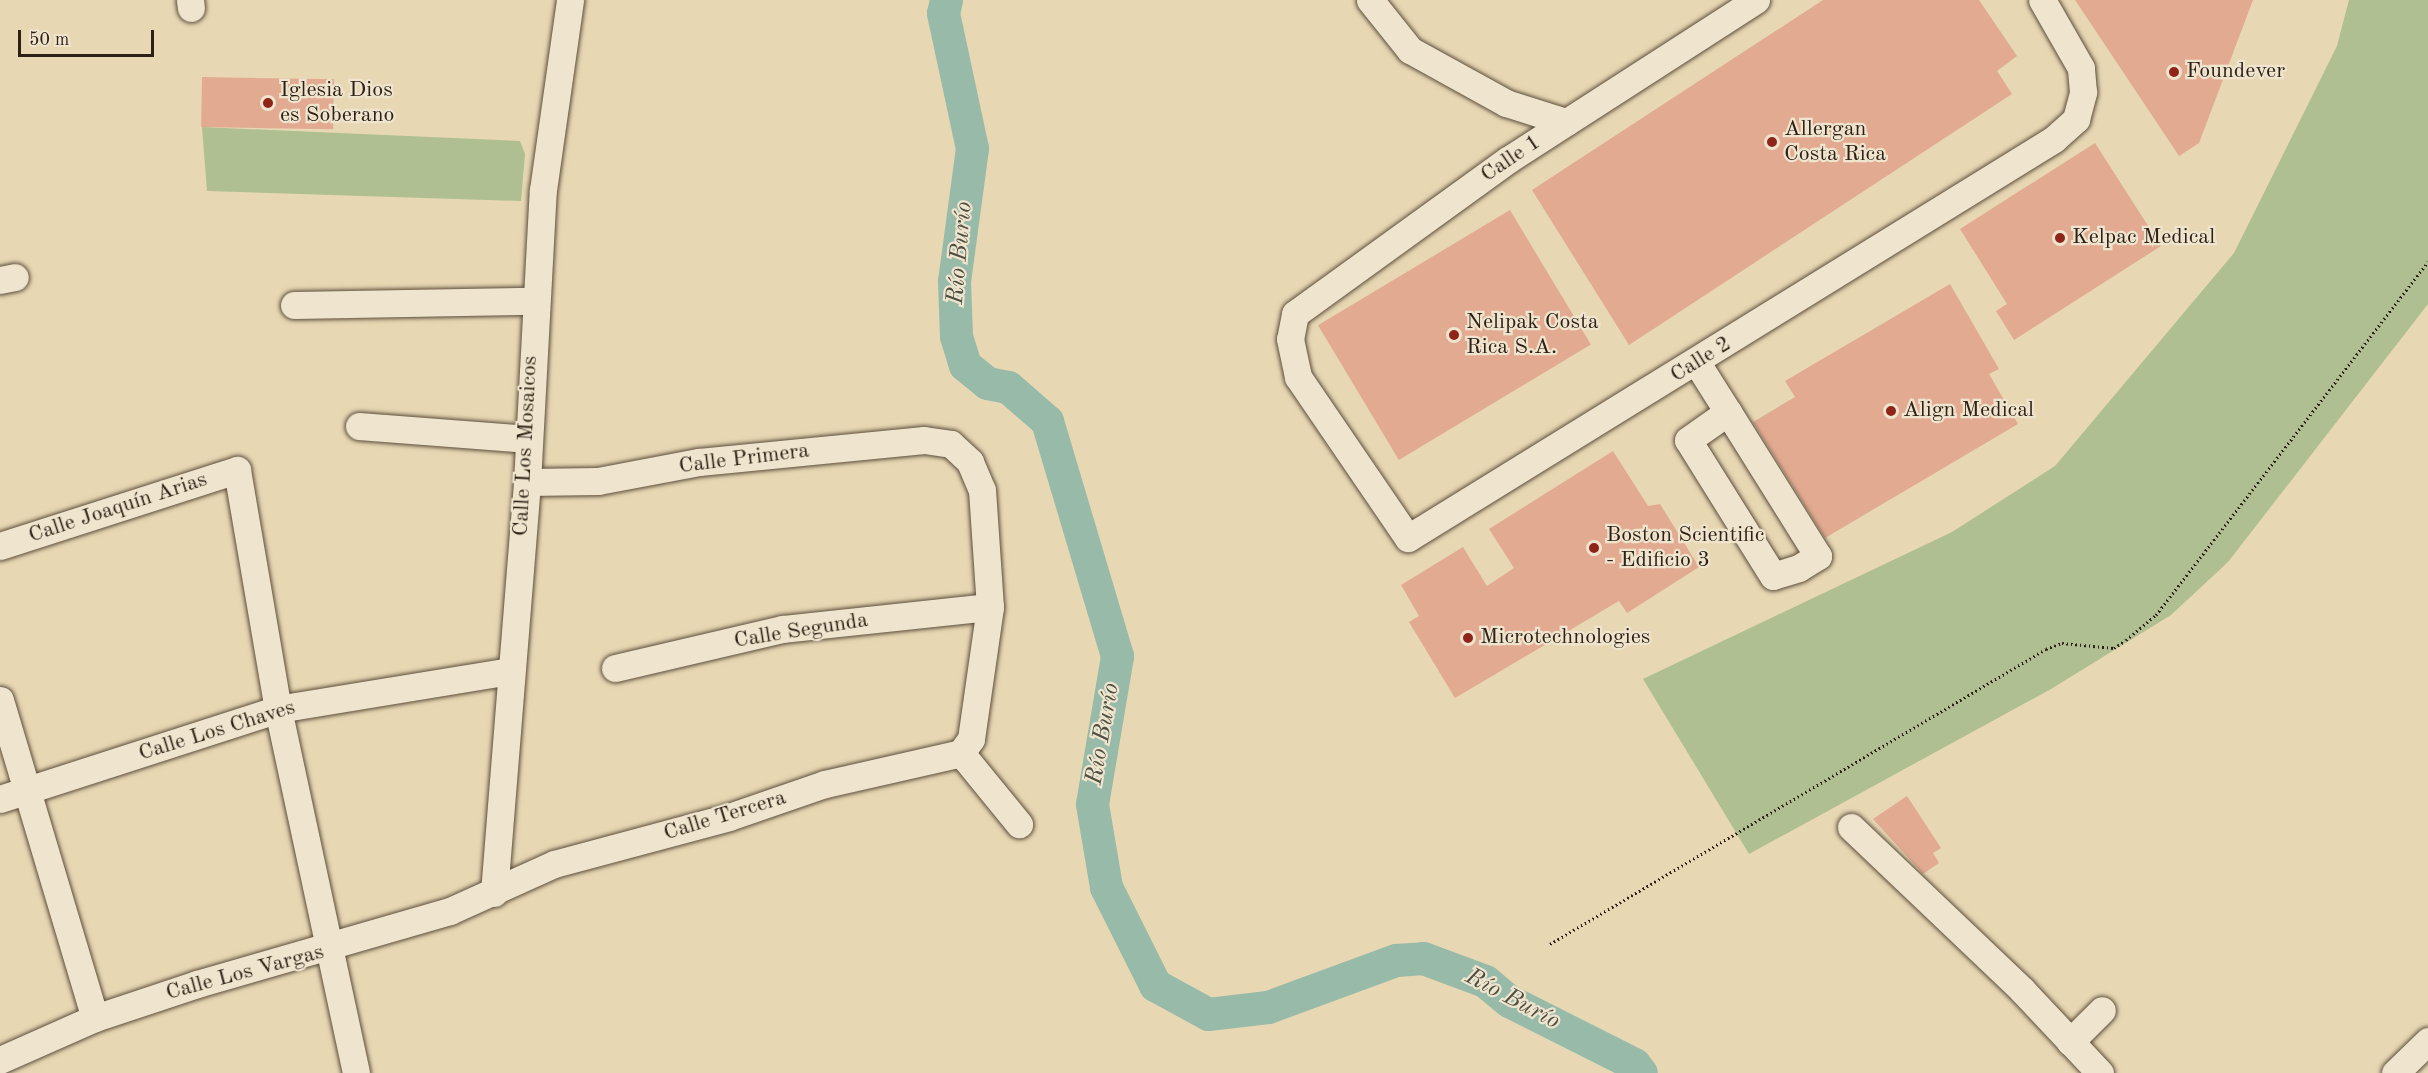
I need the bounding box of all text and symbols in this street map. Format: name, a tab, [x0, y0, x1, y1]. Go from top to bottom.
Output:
scale bar	[21, 18, 158, 56]
text: 50 m	[29, 31, 69, 49]
place label: Foundever	[2186, 59, 2285, 85]
marker: Foundever	[2167, 65, 2181, 79]
place label: Iglesia Dios es Soberano	[280, 77, 394, 128]
marker: Iglesia Dios es Soberano	[261, 96, 275, 110]
place label: Allergan Costa Rica	[1784, 116, 1886, 168]
street label: Calle 1	[1476, 129, 1546, 189]
marker: Allergan Costa Rica	[1765, 135, 1779, 149]
water label: Río Burío	[942, 201, 980, 305]
place label: Kelpac Medical	[2072, 225, 2215, 251]
marker: Kelpac Medical	[2053, 231, 2067, 245]
place label: Nelipak Costa Rica S.A.	[1466, 309, 1599, 360]
marker: Nelipak Costa Rica S.A.	[1447, 328, 1461, 342]
street label: Calle 2	[1666, 331, 1736, 389]
street label: Calle Los Mosaicos	[508, 355, 544, 537]
place label: Align Medical	[1903, 398, 2034, 424]
marker: Align Medical	[1884, 404, 1898, 418]
street label: Calle Primera	[677, 438, 811, 480]
street label: Calle Joaquín Arias	[25, 467, 211, 549]
place label: Boston Scientific - Edificio 3	[1606, 522, 1764, 574]
marker: Boston Scientific - Edificio 3	[1587, 541, 1601, 555]
street label: Calle Segunda	[732, 607, 870, 655]
place label: Microtechnologies	[1480, 625, 1650, 651]
marker: Microtechnologies	[1461, 631, 1475, 645]
water label: Río Burío	[1081, 681, 1127, 787]
street label: Calle Los Chaves	[136, 695, 298, 767]
street label: Calle Tercera	[661, 785, 789, 847]
street label: Calle Los Vargas	[163, 939, 327, 1007]
water label: Río Burío	[1460, 963, 1564, 1037]

